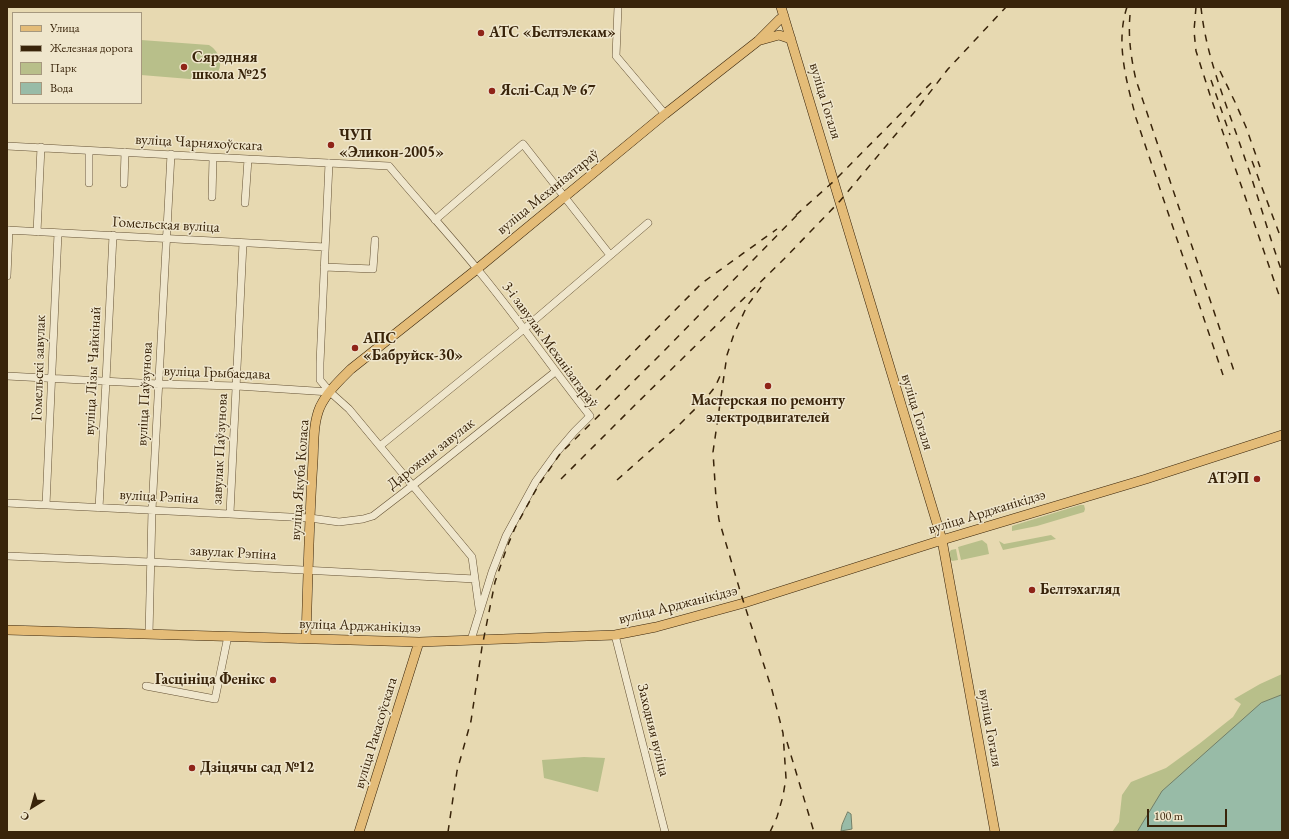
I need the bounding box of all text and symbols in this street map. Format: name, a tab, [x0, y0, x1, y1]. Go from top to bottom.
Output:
legend	[12, 12, 142, 104]
text: Улица	[50, 20, 80, 36]
place label: АТС «Белтэлекам»	[489, 24, 616, 42]
marker: АТС «Белтэлекам»	[476, 28, 486, 38]
text: Железная дорога	[50, 40, 133, 56]
place label: Сярэдняя школа №25	[192, 49, 267, 84]
text: Парк	[50, 60, 77, 76]
street label: вуліца Гогаля	[805, 61, 845, 141]
marker: Сярэдняя школа №25	[179, 62, 189, 72]
text: Вода	[50, 80, 73, 96]
place label: Яслі-Сад № 67	[500, 82, 595, 100]
marker: Яслі-Сад № 67	[487, 86, 497, 96]
place label: ЧУП «Эликон-2005»	[339, 127, 444, 162]
street label: вуліца Чарняхоўскага	[135, 131, 263, 155]
marker: ЧУП «Эликон-2005»	[326, 140, 336, 150]
street label: вуліца Механізатараў	[493, 145, 603, 239]
street label: Гомельская вуліца	[112, 213, 220, 237]
street label: 3-і завулак Механізатараў	[498, 278, 602, 412]
street label: вуліца Лізы Чайкінай	[81, 306, 105, 436]
street label: Гомельскі завулак	[28, 315, 50, 421]
place label: АПС «Бабруйск-30»	[363, 330, 463, 365]
street label: вуліца Паўзунова	[133, 342, 157, 446]
marker: АПС «Бабруйск-30»	[350, 343, 360, 353]
street label: вуліца Грыбаедава	[163, 362, 271, 384]
street label: вуліца Гогаля	[897, 372, 937, 452]
marker: Мастерская по ремонту электродвигателей	[763, 381, 773, 391]
place label: Мастерская по ремонту электродвигателей	[691, 392, 845, 427]
street label: завулак Паўзунова	[208, 393, 232, 505]
street label: Дарожны завулак	[384, 414, 478, 494]
street label: вуліца Якуба Коласа	[287, 419, 313, 541]
place label: АТЭП	[1207, 470, 1249, 488]
marker: АТЭП	[1252, 474, 1262, 484]
street label: вуліца Рэпіна	[119, 486, 199, 508]
street label: вуліца Арджанікідзэ	[926, 486, 1048, 538]
street label: завулак Рэпіна	[189, 542, 277, 564]
place label: Белтэхагляд	[1040, 581, 1120, 599]
street label: вуліца Арджанікідзэ	[617, 582, 739, 628]
marker: Белтэхагляд	[1027, 585, 1037, 595]
street label: вуліца Арджанікідзэ	[299, 615, 421, 637]
place label: Гасцініца Фенікс	[155, 671, 265, 689]
marker: Гасцініца Фенікс	[268, 675, 278, 685]
street label: вуліца Ракасоўскага	[351, 675, 401, 791]
street label: Заходняя вуліца	[633, 682, 673, 778]
street label: вуліца Гогаля	[974, 688, 1006, 768]
place label: Дзіцячы сад №12	[200, 759, 314, 777]
marker: Дзіцячы сад №12	[187, 763, 197, 773]
north arrow	[12, 787, 52, 827]
scale bar	[1149, 801, 1229, 827]
text: 100 m	[1154, 808, 1183, 824]
text: С	[17, 809, 32, 825]

